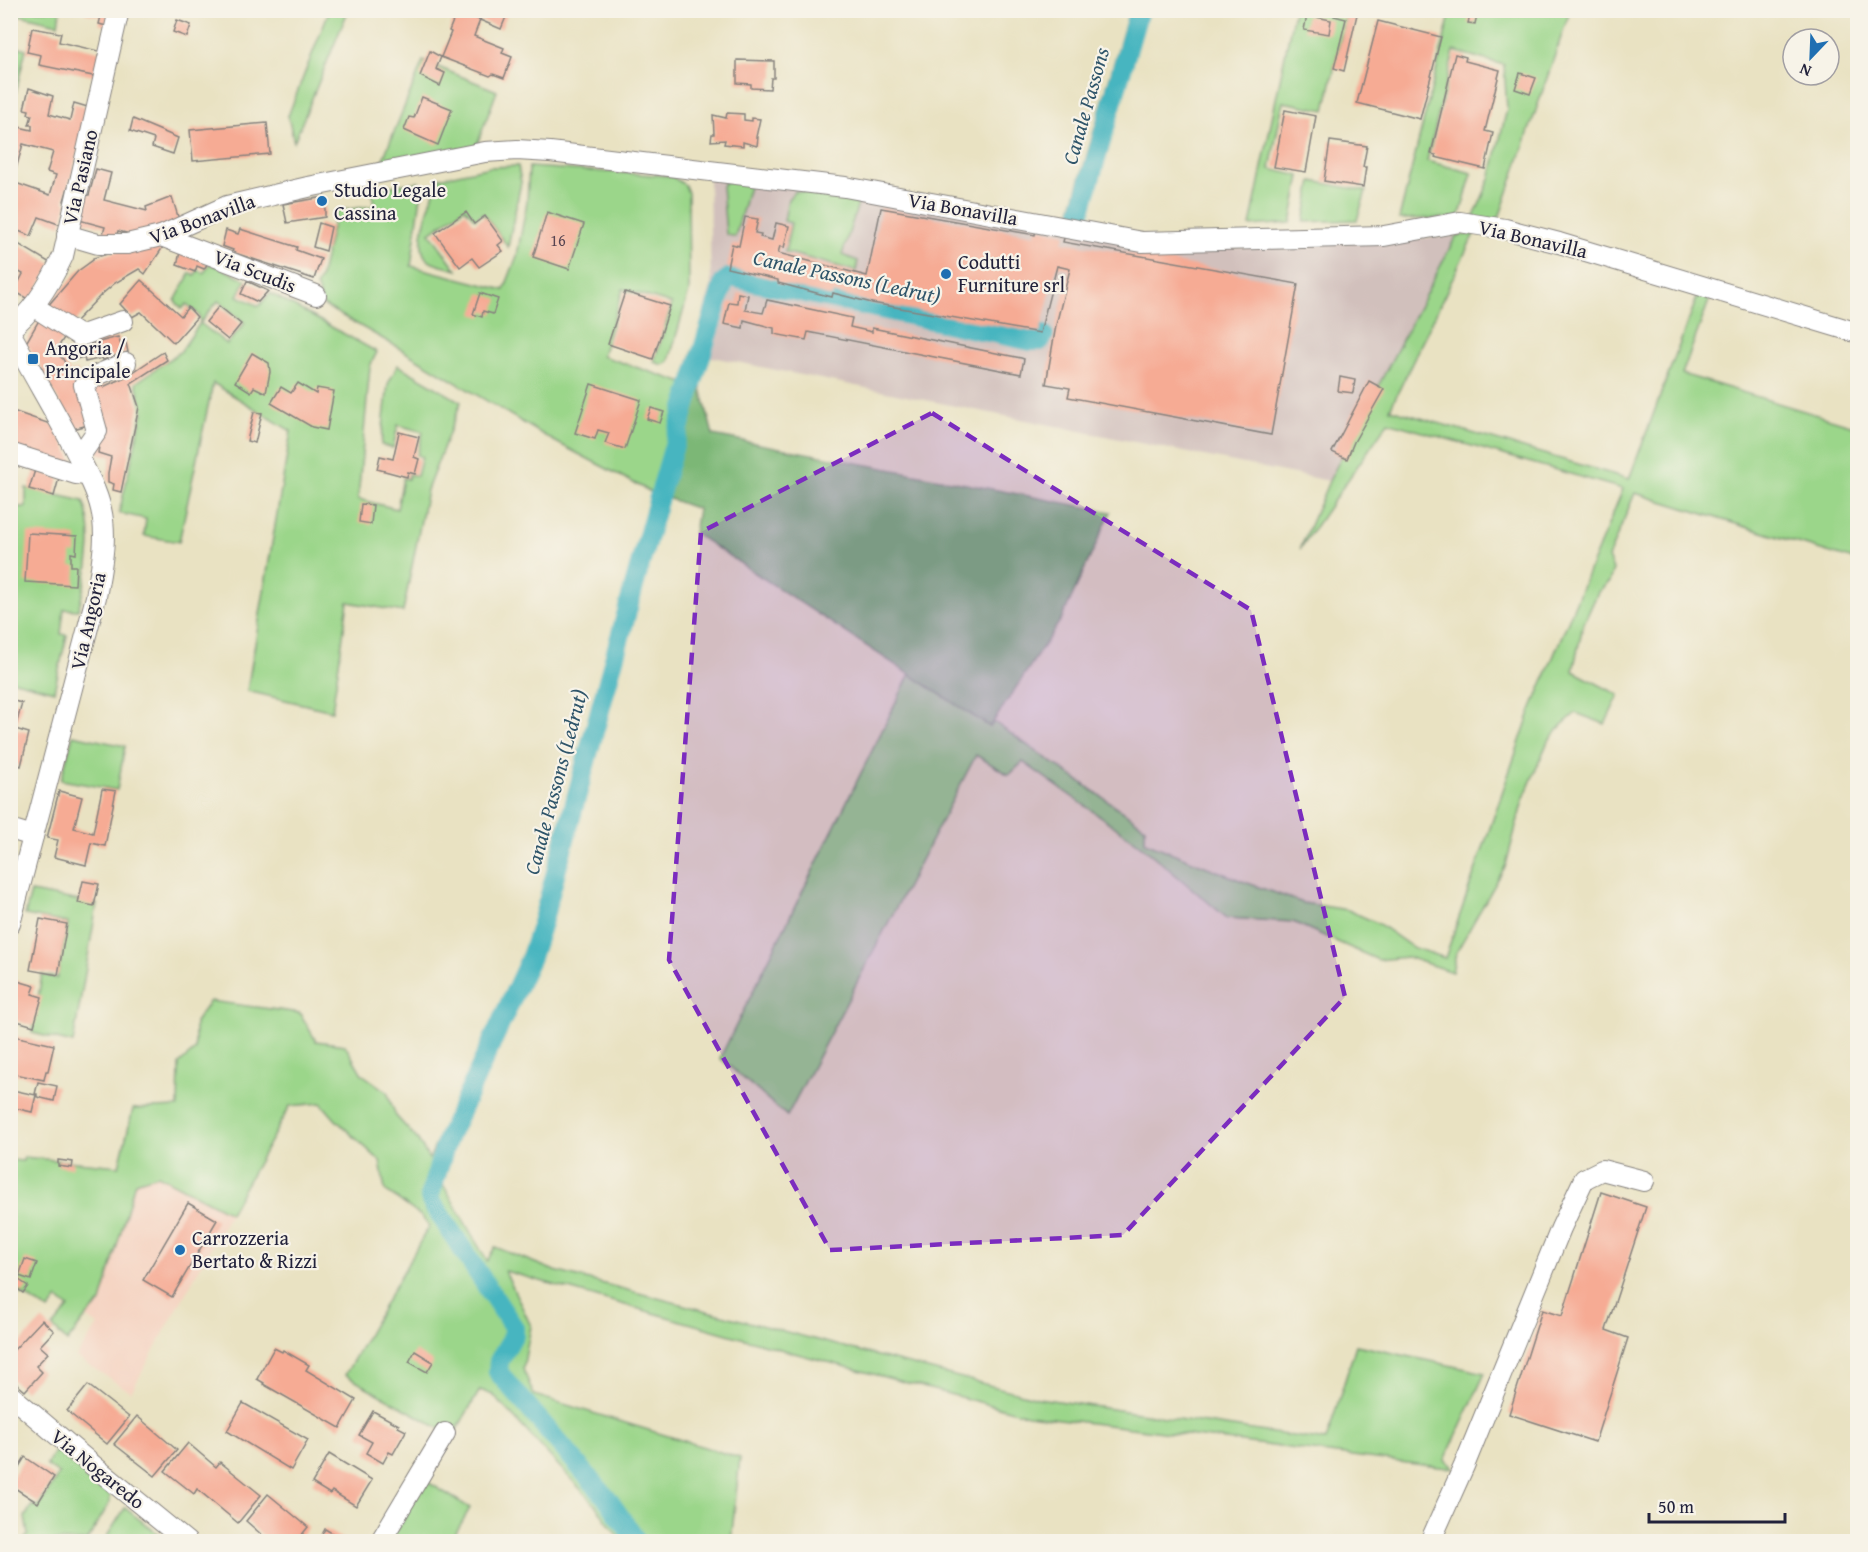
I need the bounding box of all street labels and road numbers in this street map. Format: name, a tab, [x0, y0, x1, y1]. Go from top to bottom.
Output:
street label: Via Pasiano	[54, 126, 105, 228]
street label: Via Bonavilla	[906, 185, 1021, 232]
street label: Via Bonavilla	[145, 186, 259, 251]
street label: Via Bonavilla	[1476, 212, 1591, 265]
street label: Via Scudis	[210, 242, 301, 300]
street label: Via Angoria	[62, 569, 113, 673]
street label: Via Nogaredo	[45, 1422, 152, 1516]

